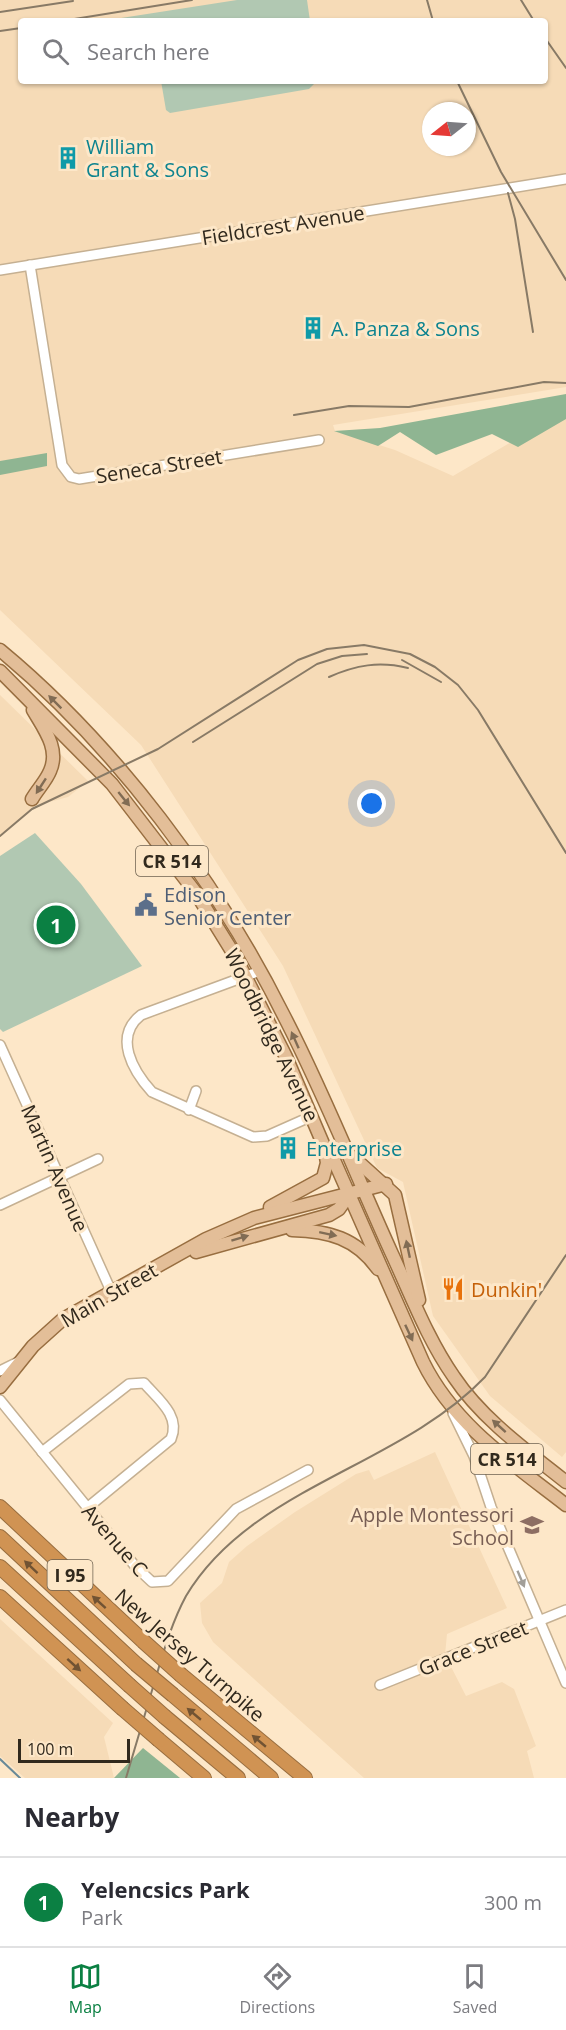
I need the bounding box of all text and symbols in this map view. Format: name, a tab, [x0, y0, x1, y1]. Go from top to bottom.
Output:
search box	[18, 18, 548, 84]
icon: search	[39, 35, 72, 68]
text: Search here	[87, 36, 210, 66]
north arrow	[422, 102, 476, 156]
place label: William Grant & Sons	[86, 133, 209, 183]
building icon: William Grant & Sons	[55, 145, 81, 171]
street label: Fieldcrest Avenue	[200, 199, 366, 251]
building icon: A. Panza & Sons	[300, 315, 326, 341]
place label: A. Panza & Sons	[331, 315, 480, 342]
street label: Seneca Street	[94, 443, 224, 489]
one-way arrow	[49, 695, 63, 709]
one-way arrow	[35, 777, 46, 794]
your location	[357, 789, 386, 818]
one-way arrow	[117, 791, 129, 806]
road number: CR 514	[136, 846, 208, 876]
place label: Edison Senior Center	[164, 881, 292, 931]
public building icon: Edison Senior Center	[133, 892, 159, 918]
pin: 1	[36, 902, 76, 948]
street label: Woodbridge Avenue	[218, 944, 326, 1126]
one-way arrow	[291, 1031, 300, 1048]
street label: Martin Avenue	[15, 1100, 95, 1236]
building icon: Enterprise	[275, 1135, 301, 1161]
place label: Enterprise	[306, 1135, 402, 1162]
one-way arrow	[319, 1229, 337, 1239]
one-way arrow	[232, 1233, 250, 1242]
one-way arrow	[403, 1240, 412, 1259]
street label: Main Street	[56, 1256, 162, 1334]
restaurant icon: Dunkin'	[440, 1276, 466, 1302]
place label: Dunkin'	[471, 1276, 542, 1303]
one-way arrow	[405, 1324, 414, 1341]
one-way arrow	[492, 1420, 507, 1433]
road number: CR 514	[471, 1444, 543, 1474]
street label: Avenue C	[76, 1498, 154, 1582]
place label: Apple Montessori School	[350, 1501, 514, 1551]
school or university icon: Apple Montessori School	[519, 1512, 545, 1538]
one-way arrow	[24, 1560, 39, 1574]
road number: I 95	[48, 1560, 92, 1590]
one-way arrow	[517, 1570, 526, 1587]
street label: New Jersey Turnpike	[109, 1582, 271, 1728]
one-way arrow	[92, 1596, 107, 1609]
street label: Grace Street	[414, 1614, 532, 1682]
one-way arrow	[66, 1658, 81, 1671]
one-way arrow	[186, 1707, 202, 1720]
one-way arrow	[252, 1735, 267, 1748]
scale bar	[18, 1736, 130, 1764]
text: 100 m	[27, 1738, 73, 1760]
text: Nearby	[24, 1799, 119, 1835]
text: Yelencsics Park	[81, 1874, 250, 1904]
text: 1	[38, 1889, 49, 1916]
text: 300 m	[484, 1889, 542, 1916]
text: Park	[81, 1904, 123, 1931]
tab: Map	[69, 1960, 102, 2018]
tab: Directions	[239, 1960, 315, 2018]
tab: Saved	[453, 1960, 497, 2018]

